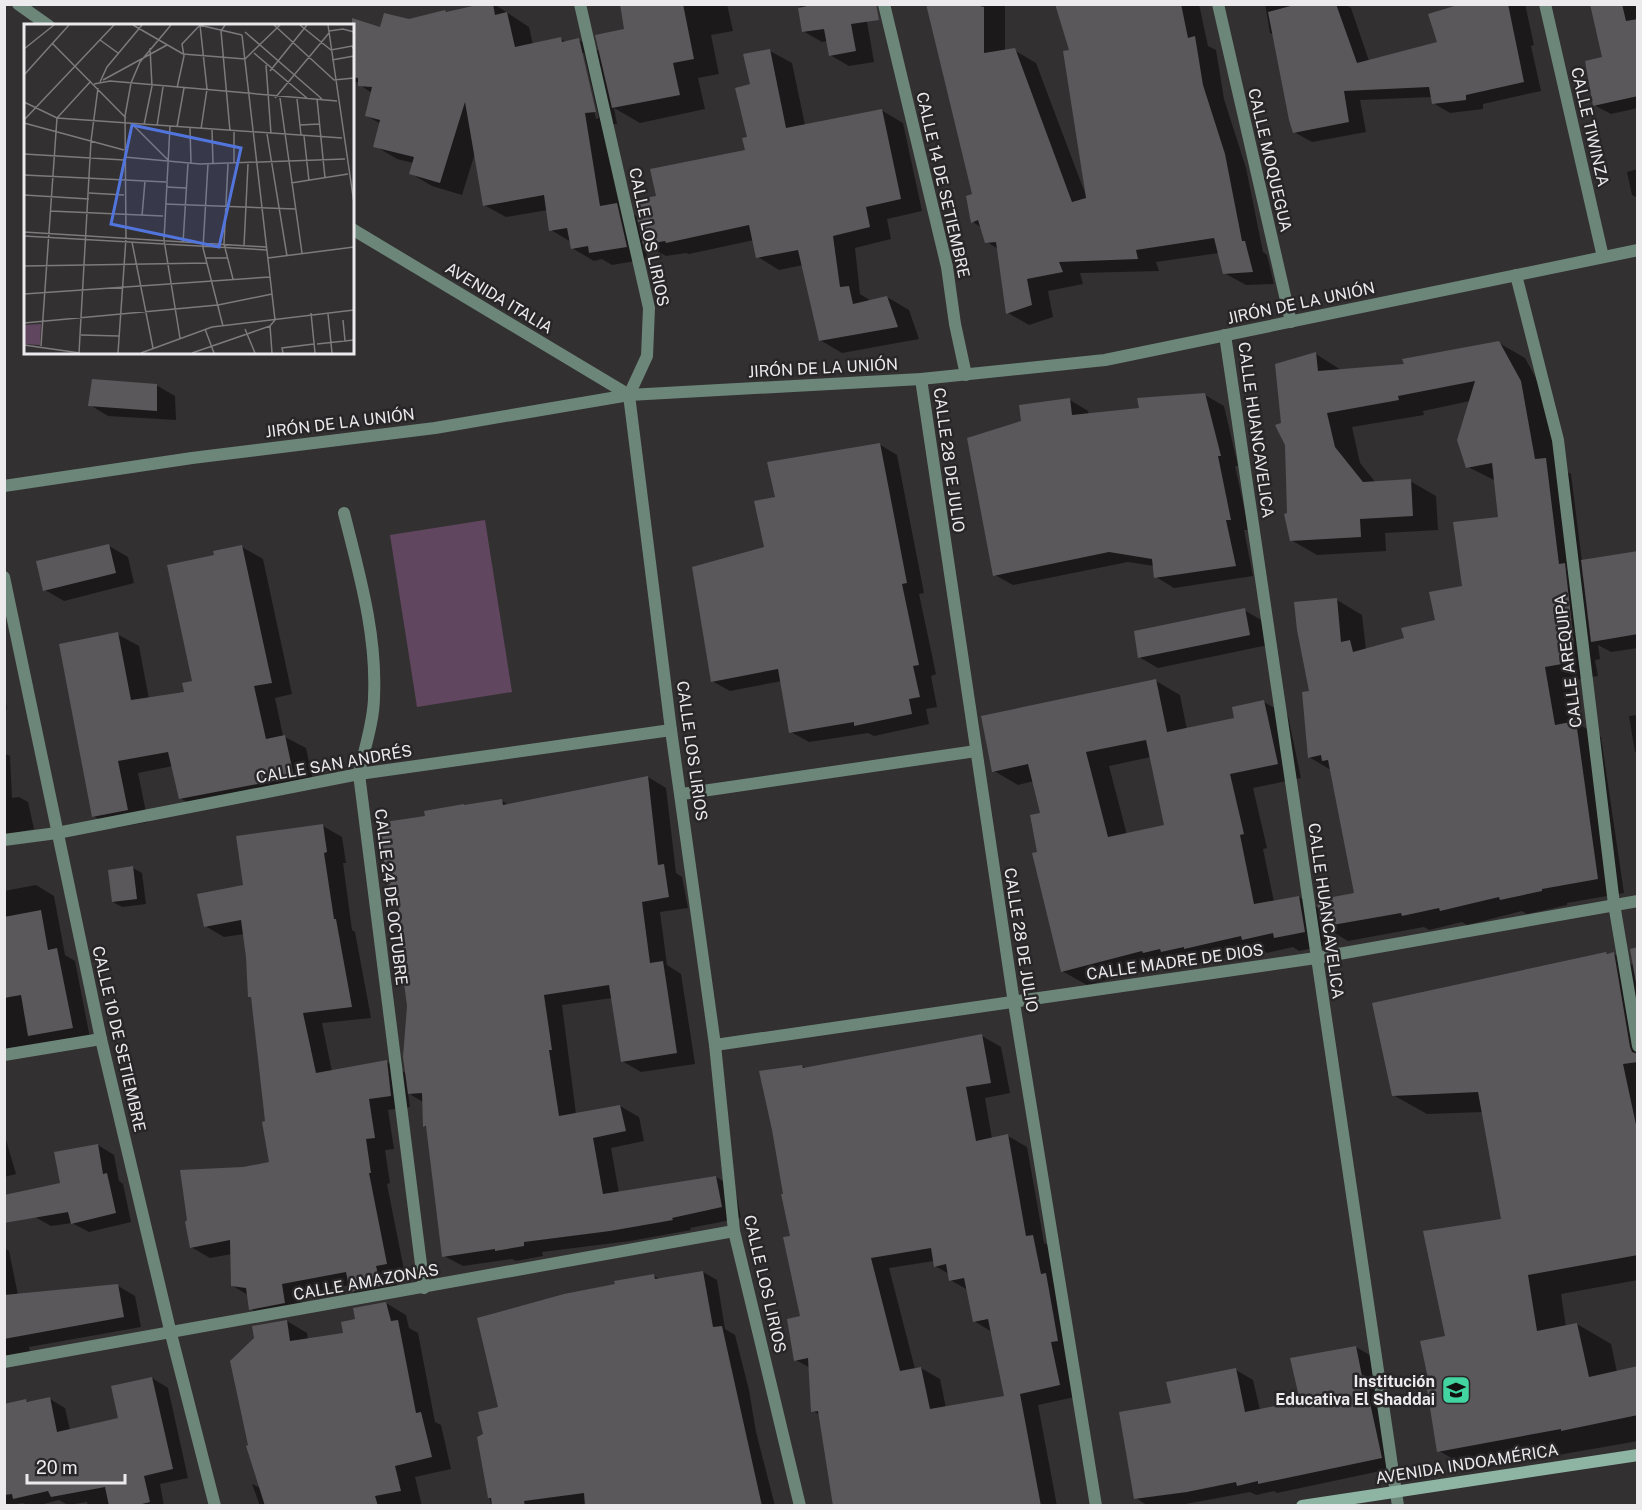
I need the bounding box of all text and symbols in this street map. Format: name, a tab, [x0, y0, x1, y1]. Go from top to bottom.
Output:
inset map	[24, 24, 354, 354]
street label: CALLE TIWINZA	[1567, 65, 1613, 189]
street label: CALLE MOQUEGUA	[1244, 86, 1296, 234]
street label: CALLE 14 DE SETIEMBRE	[912, 90, 974, 280]
street label: CALLE LOS LIRIOS	[625, 166, 673, 308]
street label: AVENIDA ITALIA	[442, 258, 556, 338]
street label: JIRÓN DE LA UNIÓN	[1225, 277, 1377, 328]
street label: CALLE HUANCAVELICA	[1234, 341, 1278, 519]
street label: JIRÓN DE LA UNIÓN	[747, 354, 899, 381]
street label: CALLE 28 DE JULIO	[929, 386, 969, 534]
street label: JIRÓN DE LA UNIÓN	[264, 403, 416, 442]
street label: CALLE AREQUIPA	[1550, 593, 1586, 729]
street label: CALLE LOS LIRIOS	[673, 680, 711, 822]
street label: CALLE SAN ANDRÉS	[254, 740, 414, 787]
street label: CALLE 24 DE OCTUBRE	[371, 808, 411, 986]
street label: CALLE HUANCAVELICA	[1304, 822, 1348, 1000]
street label: CALLE 28 DE JULIO	[1000, 866, 1042, 1014]
street label: CALLE MADRE DE DIOS	[1085, 940, 1265, 984]
street label: CALLE 10 DE SETIEMBRE	[88, 944, 150, 1134]
street label: CALLE LOS LIRIOS	[740, 1213, 790, 1355]
street label: CALLE AMAZONAS	[292, 1260, 440, 1304]
place label: Institución Educativa El Shaddai	[1275, 1372, 1435, 1409]
school or university icon: Institución Educativa El Shaddai	[1440, 1374, 1472, 1406]
street label: AVENIDA INDOAMÉRICA	[1374, 1439, 1560, 1488]
scale bar	[27, 1447, 124, 1485]
text: 20 m	[36, 1457, 78, 1478]

